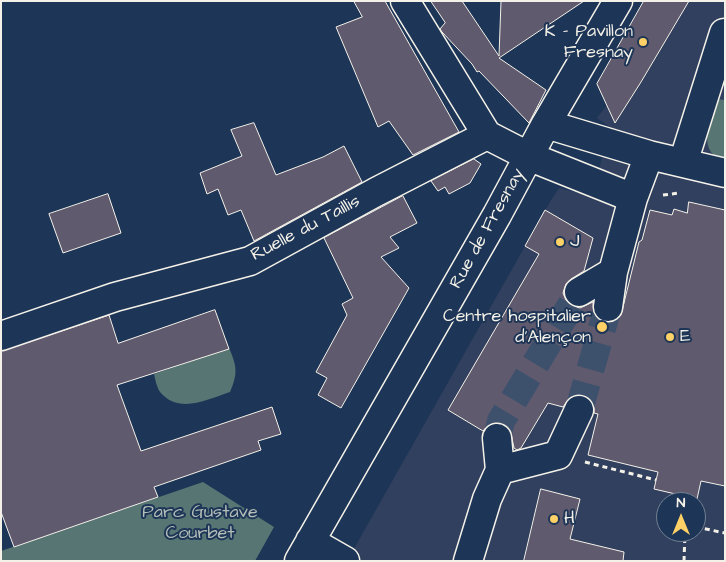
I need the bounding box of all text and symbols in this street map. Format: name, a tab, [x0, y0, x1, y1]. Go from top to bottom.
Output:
place label: K - Pavillon Fresnay	[545, 21, 633, 64]
marker: K - Pavillon Fresnay	[637, 36, 649, 48]
street label: Rue de Fresnay	[446, 165, 530, 293]
street label: Ruelle du Taillis	[248, 191, 364, 267]
place label: J	[570, 231, 580, 253]
marker: J	[554, 236, 566, 248]
place label: Centre hospitalier d'Alençon	[443, 306, 591, 348]
marker: Centre hospitalier d'Alençon	[595, 320, 609, 334]
place label: E	[680, 326, 691, 348]
marker: E	[664, 331, 676, 343]
north arrow	[656, 492, 706, 542]
text: N	[677, 493, 685, 513]
park label: Parc Gustave Courbet	[142, 502, 258, 544]
place label: H	[564, 508, 575, 530]
marker: H	[548, 513, 560, 525]

